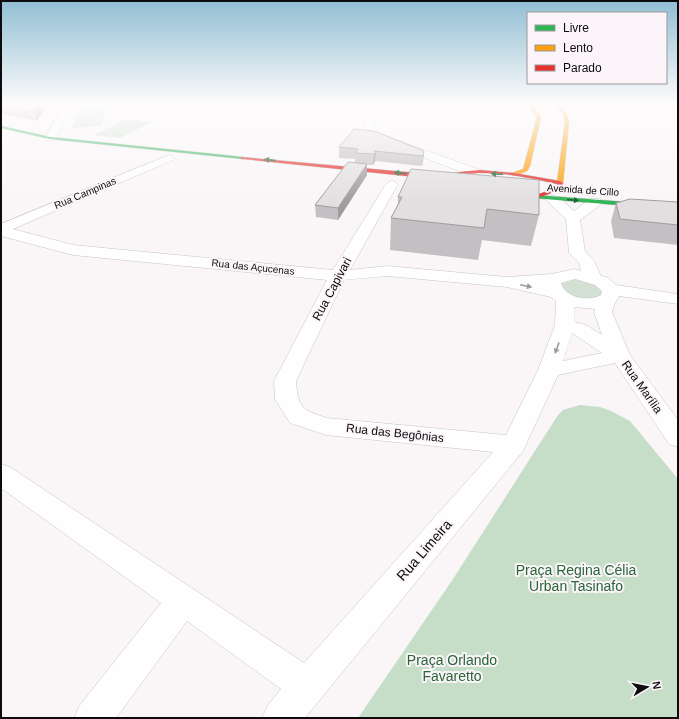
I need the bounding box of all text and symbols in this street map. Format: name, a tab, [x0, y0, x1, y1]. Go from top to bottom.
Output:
legend	[527, 12, 667, 84]
text: Livre	[563, 21, 589, 35]
text: Lento	[563, 41, 593, 55]
text: Parado	[563, 61, 602, 75]
one-way arrow	[264, 156, 277, 163]
one-way arrow	[394, 170, 406, 177]
one-way arrow	[491, 170, 503, 177]
street label: Rua Campinas	[52, 175, 118, 211]
street label: Avenida de Cillo	[547, 182, 620, 198]
one-way arrow	[567, 197, 579, 204]
street label: Rua Capivari	[310, 255, 354, 323]
street label: Rua das Açucenas	[211, 257, 295, 277]
one-way arrow	[519, 284, 532, 290]
one-way arrow	[553, 342, 559, 354]
street label: Rua Marília	[619, 358, 666, 416]
street label: Rua das Begônias	[345, 421, 445, 445]
street label: Rua Limeira	[393, 516, 455, 584]
park label: Praça Regina Célia Urban Tasinafo	[516, 562, 637, 594]
park label: Praça Orlando Favaretto	[407, 652, 497, 684]
north arrow	[627, 667, 667, 707]
text: N	[650, 680, 663, 690]

